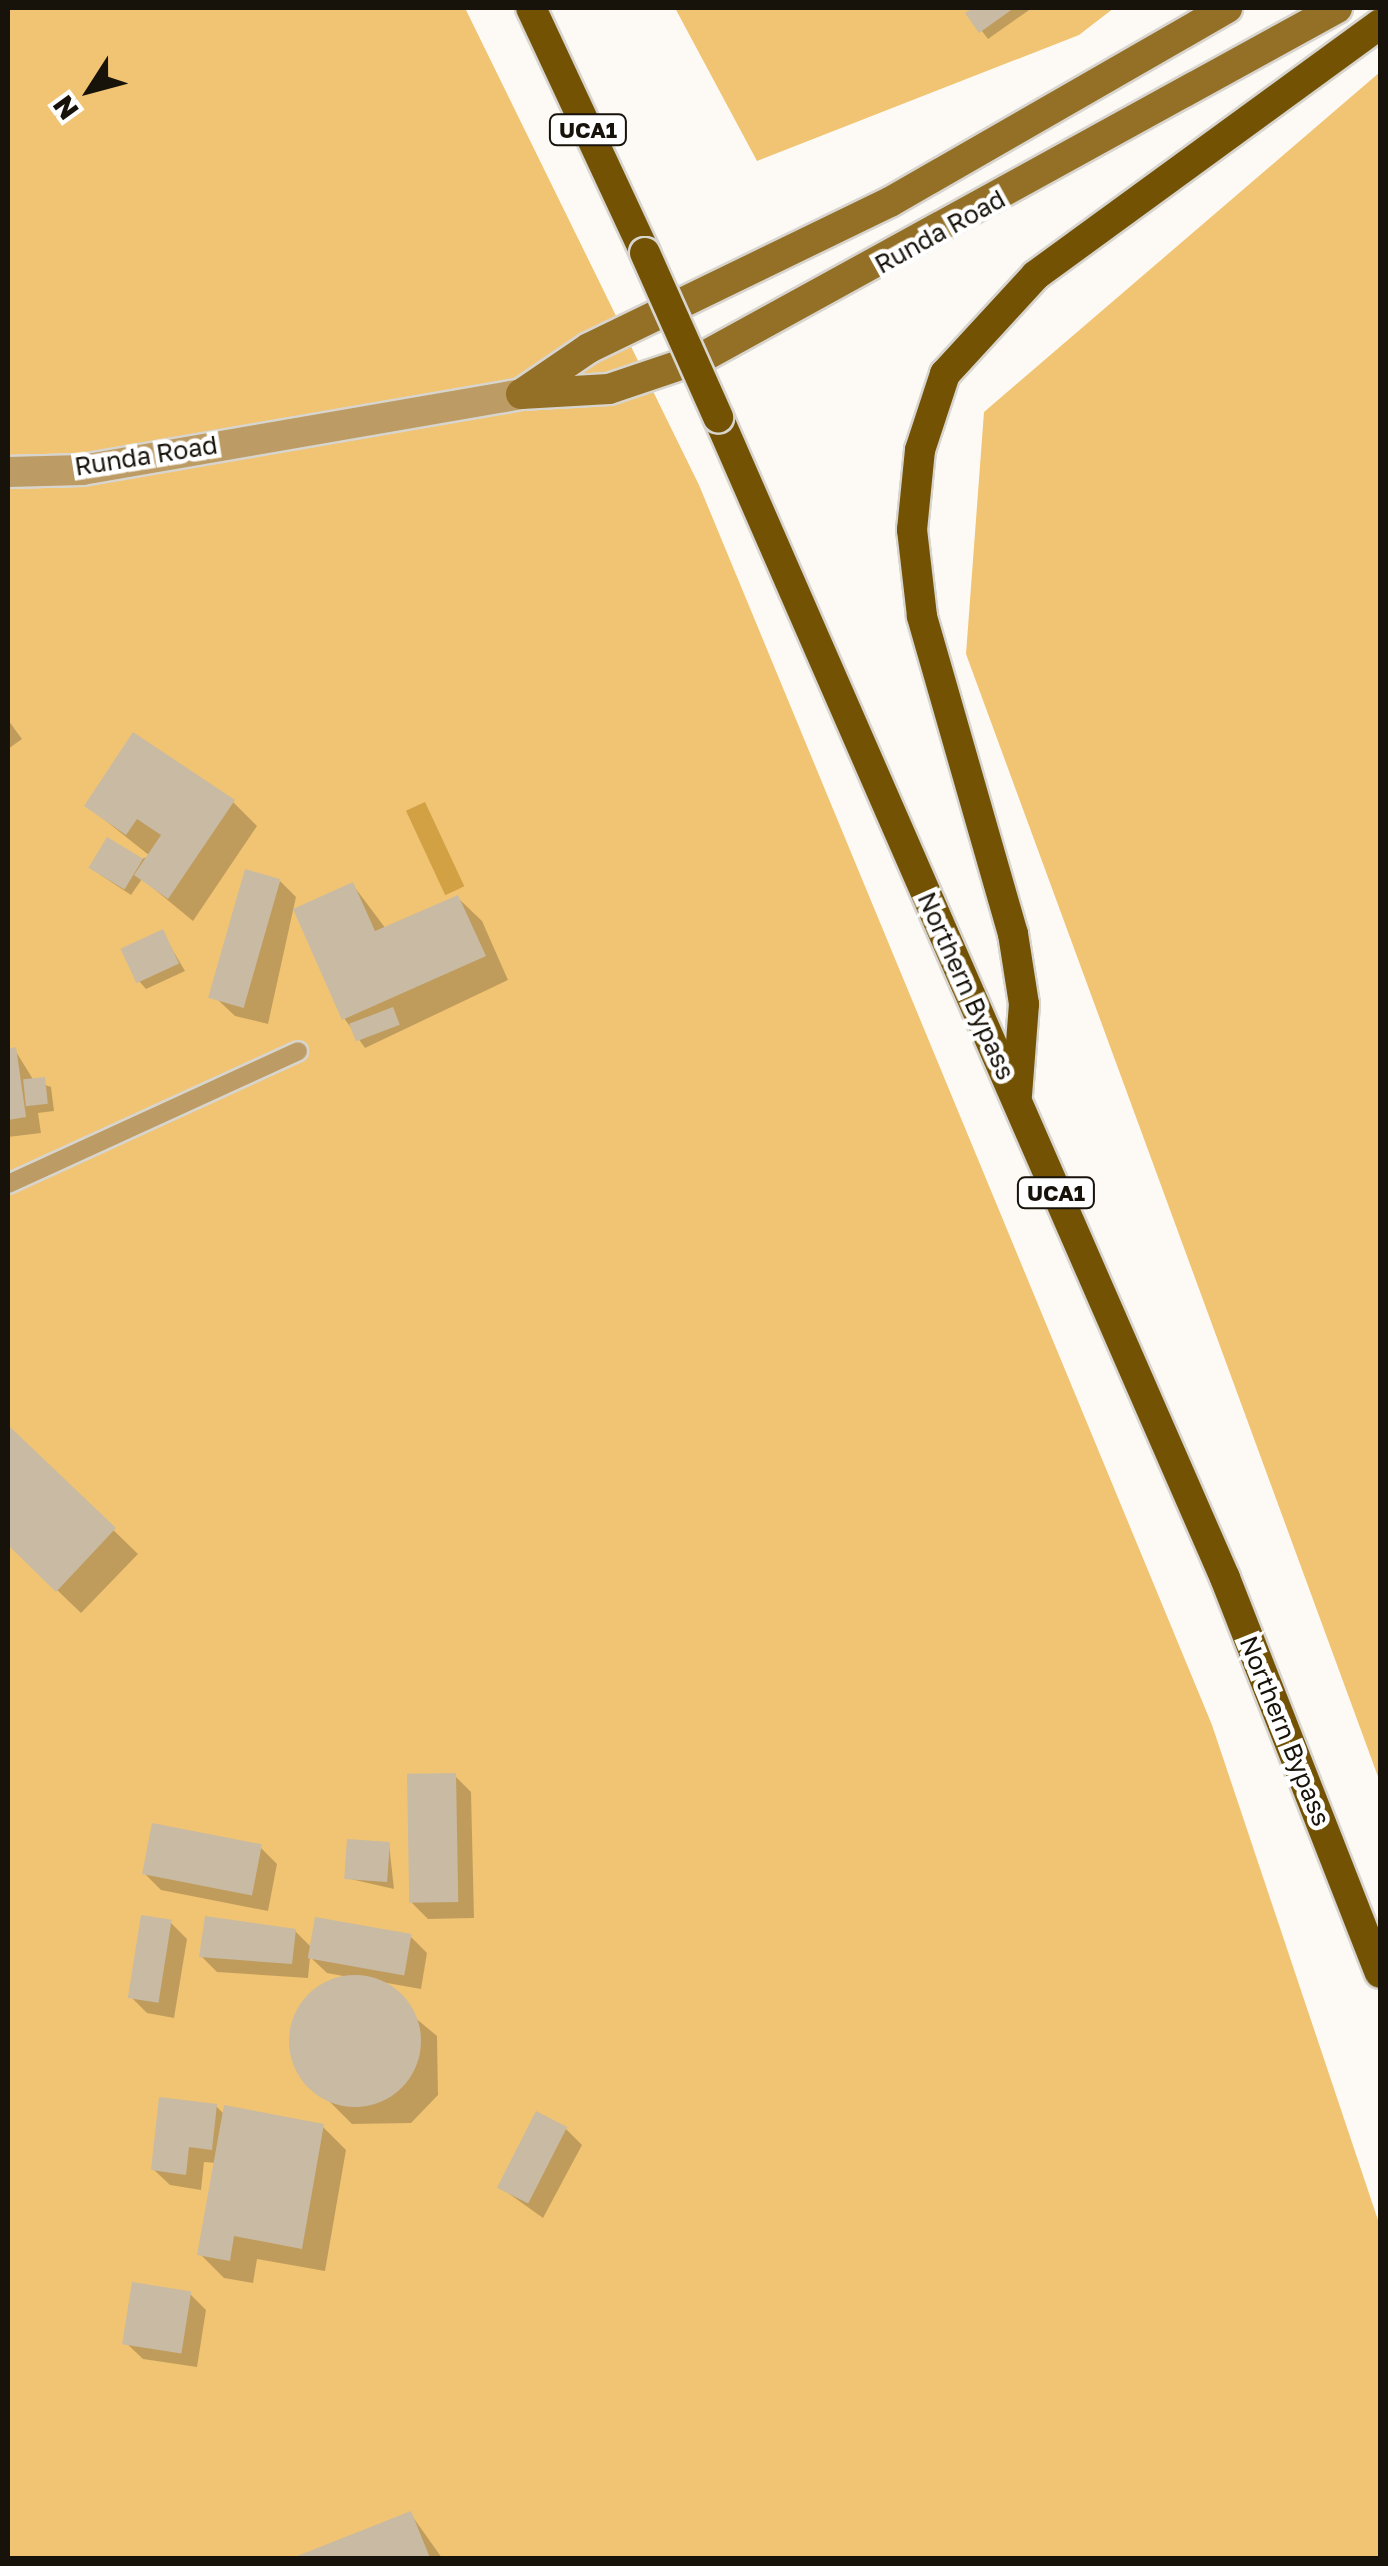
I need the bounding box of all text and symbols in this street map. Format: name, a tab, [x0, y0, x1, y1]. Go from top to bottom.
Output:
north arrow	[40, 40, 140, 140]
text: N	[46, 90, 85, 126]
road number: UCA1	[548, 113, 628, 147]
street label: Runda Road	[870, 184, 1010, 280]
street label: Runda Road	[73, 430, 219, 482]
street label: Northern Bypass	[911, 888, 1021, 1084]
road number: UCA1	[1016, 1176, 1096, 1210]
street label: Northern Bypass	[1233, 1632, 1337, 1830]

